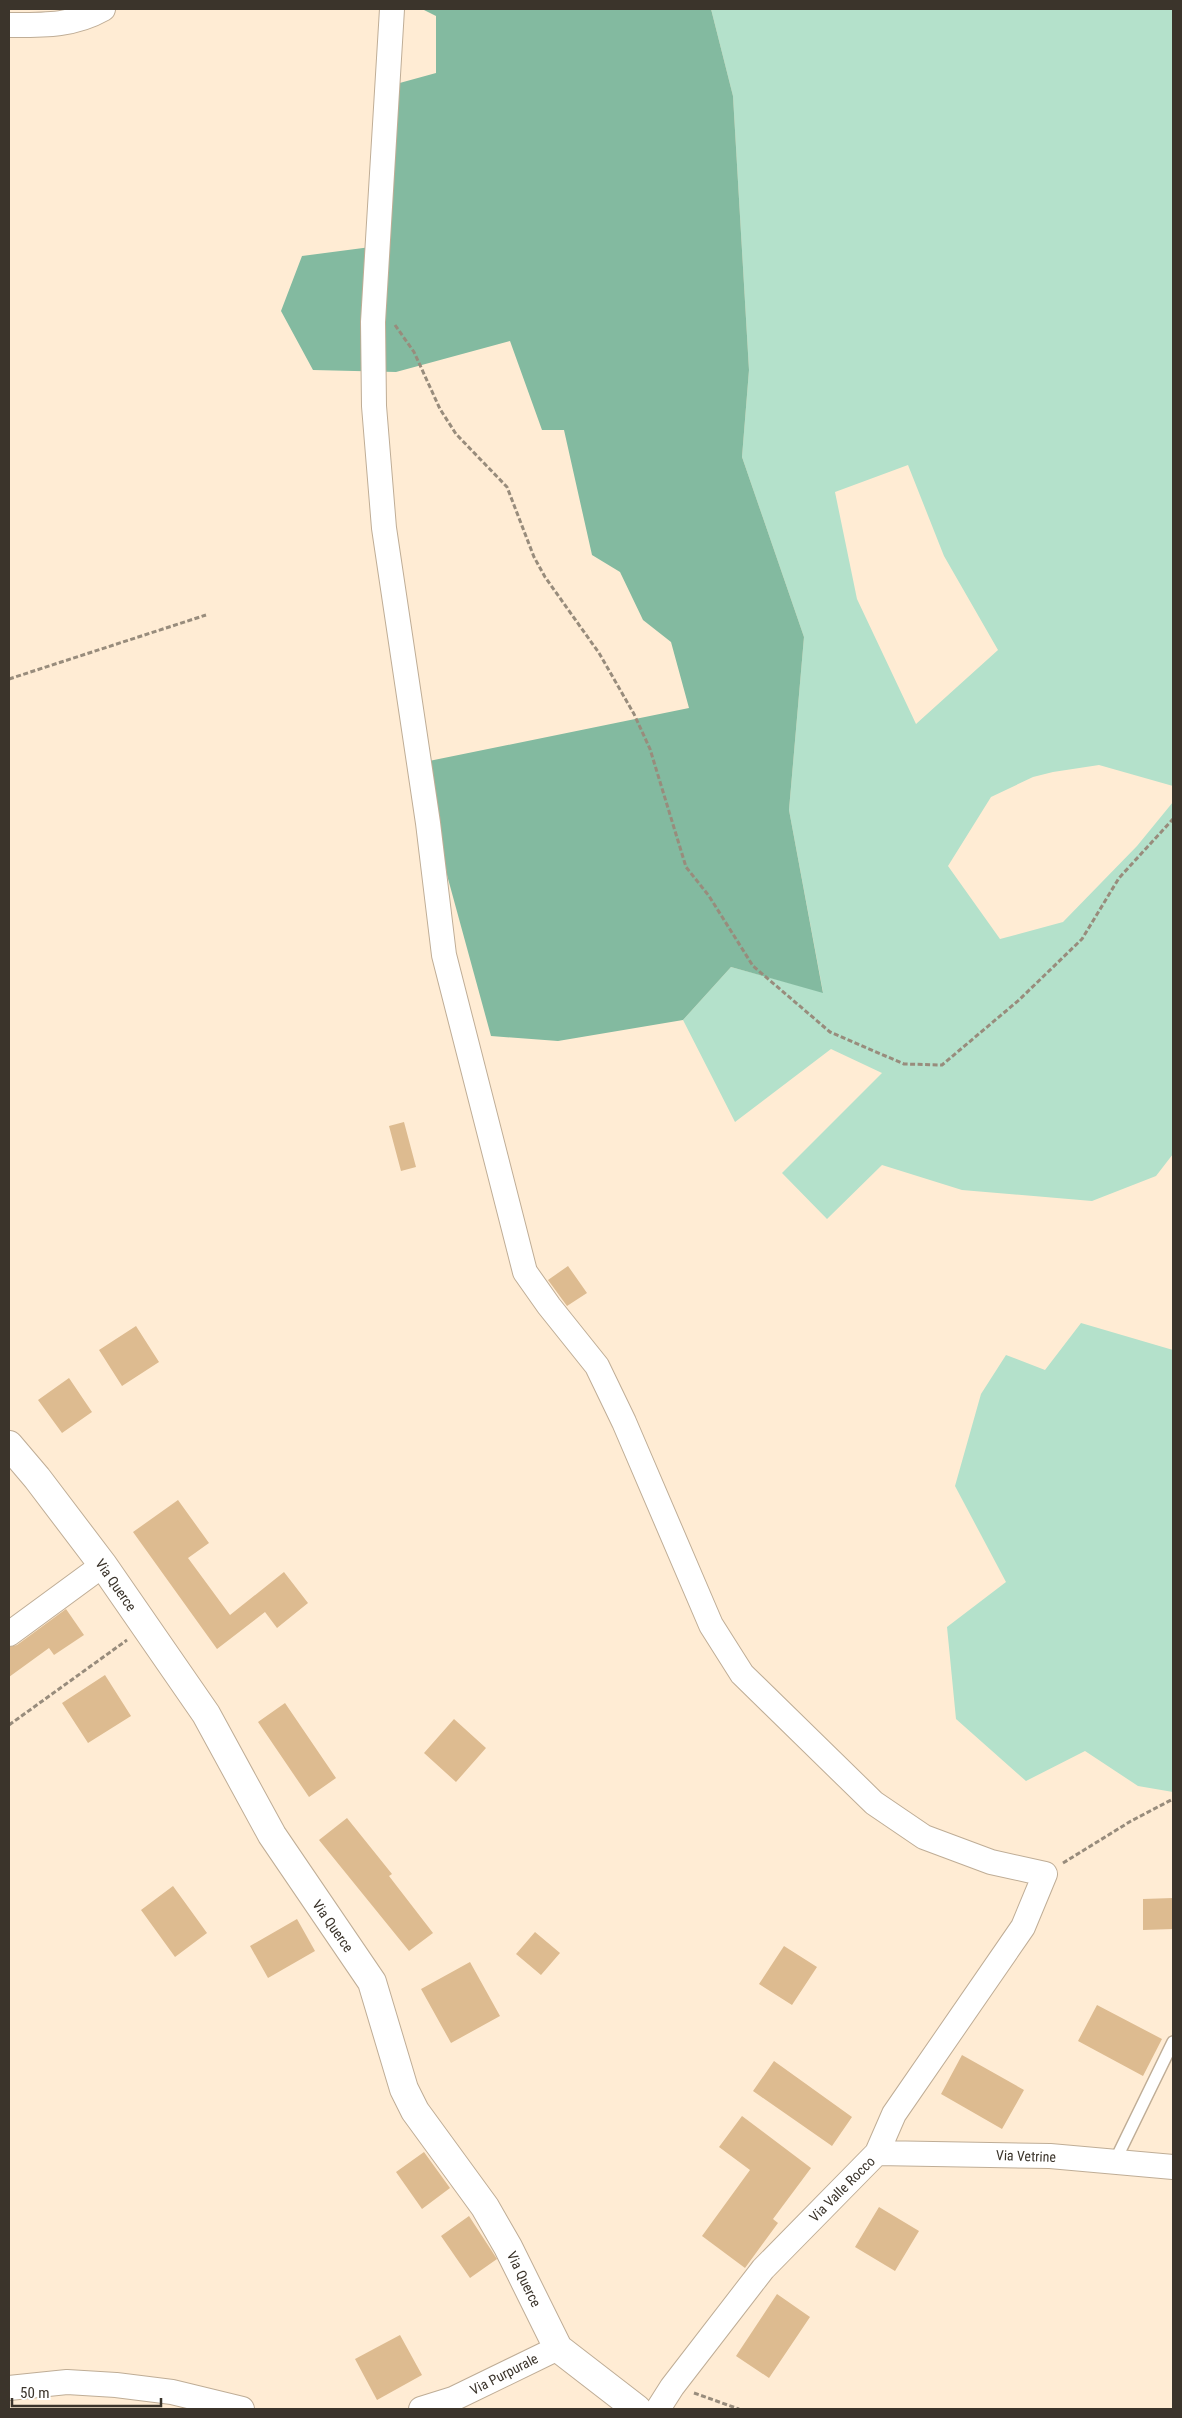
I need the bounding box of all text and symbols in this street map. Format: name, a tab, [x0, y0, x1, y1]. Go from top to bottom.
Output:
street label: Via Querce	[92, 1556, 140, 1614]
street label: Via Querce	[309, 1897, 357, 1955]
street label: Via Vetrine	[996, 2147, 1057, 2165]
street label: Via Valle Rocco	[806, 2153, 878, 2225]
street label: Via Querce	[504, 2249, 545, 2310]
street label: Via Purpurale	[467, 2350, 541, 2398]
scale bar	[12, 2376, 161, 2408]
text: 50 m	[20, 2384, 50, 2402]

